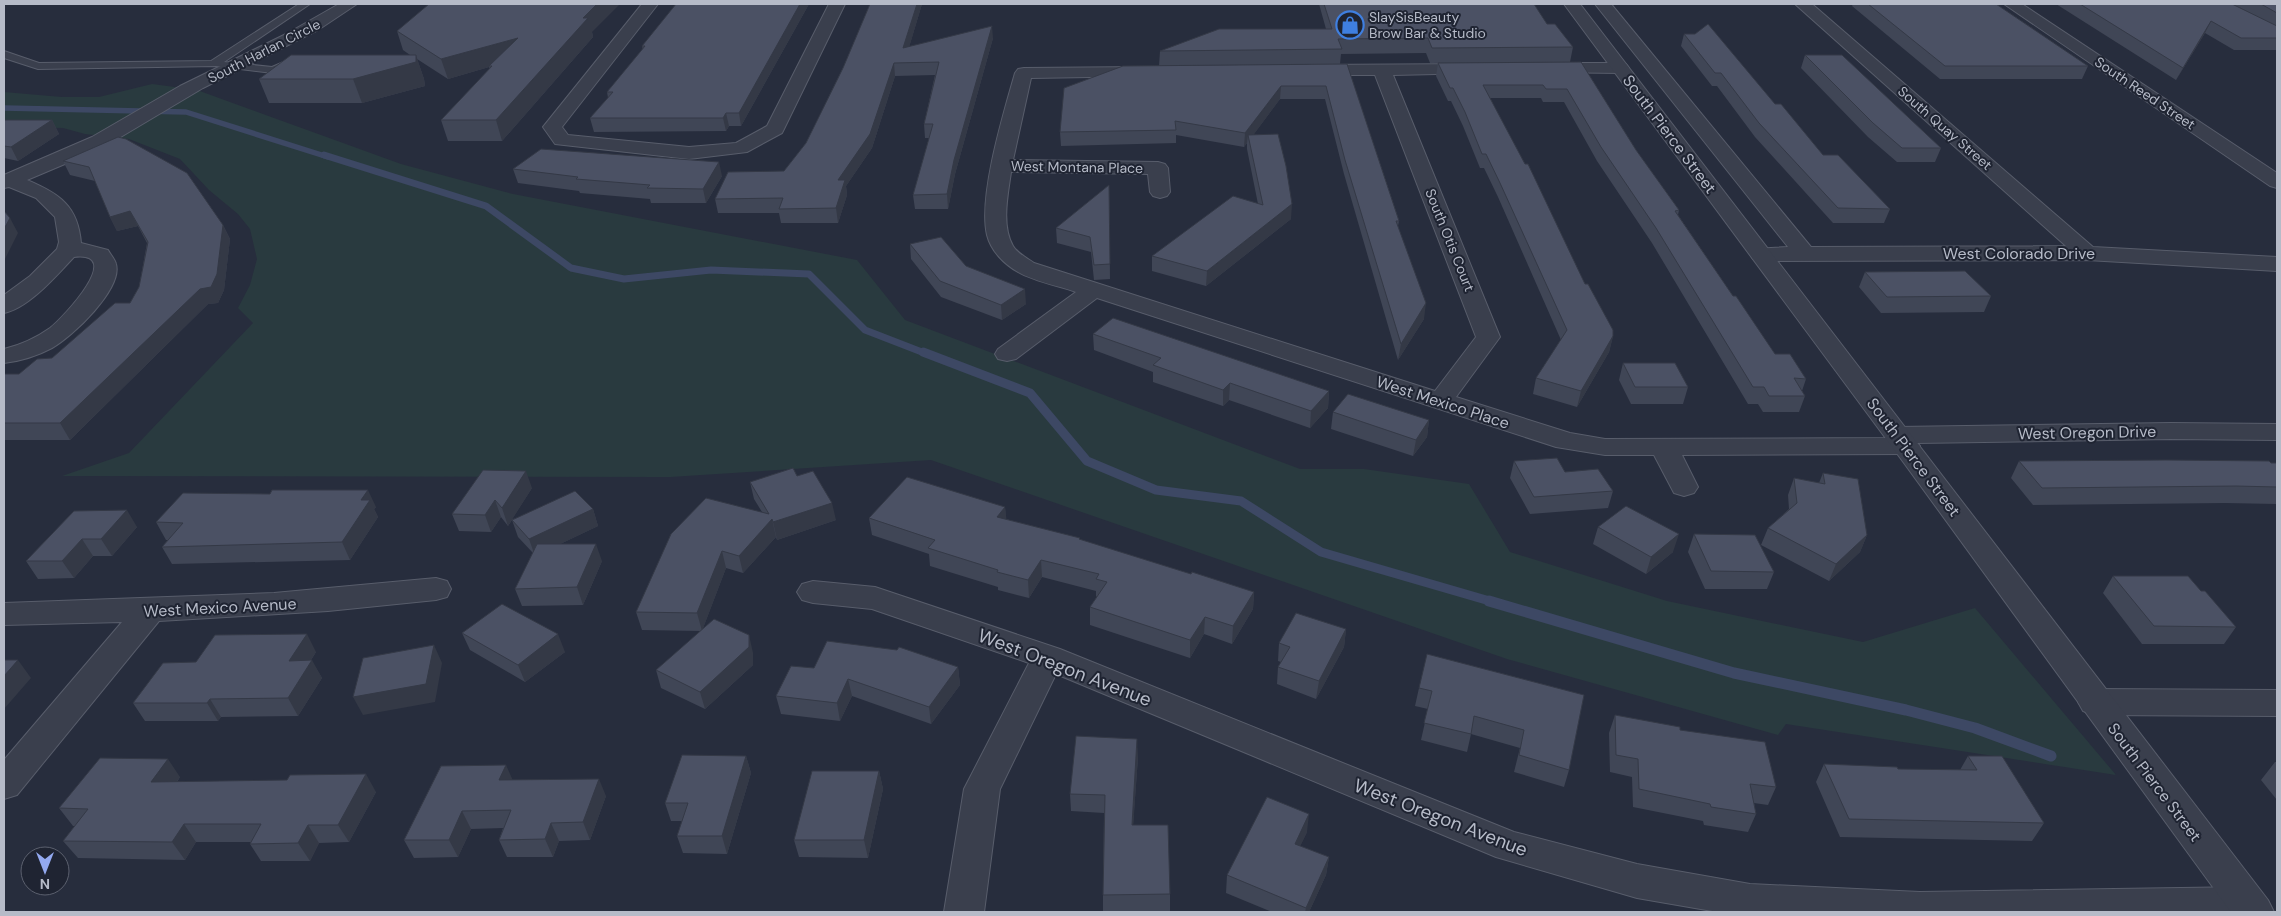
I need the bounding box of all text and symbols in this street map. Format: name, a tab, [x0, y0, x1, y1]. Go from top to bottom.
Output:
place label: SlaySisBeauty Brow Bar & Studio	[1369, 8, 1486, 42]
shop icon: SlaySisBeauty Brow Bar & Studio	[1335, 10, 1365, 40]
street label: South Harlan Circle	[205, 15, 323, 87]
street label: South Reed Street	[2091, 53, 2199, 133]
street label: South Pierce Street	[1618, 71, 1721, 198]
street label: South Quay Street	[1894, 82, 1996, 174]
street label: West Montana Place	[1011, 157, 1143, 177]
street label: South Otis Court	[1421, 186, 1479, 294]
street label: West Colorado Drive	[1943, 243, 2095, 264]
street label: West Mexico Place	[1374, 371, 1512, 434]
street label: South Pierce Street	[1862, 394, 1965, 521]
street label: West Oregon Drive	[2018, 421, 2156, 444]
street label: West Mexico Avenue	[143, 593, 297, 622]
street label: West Oregon Avenue	[974, 623, 1155, 712]
street label: South Pierce Street	[2103, 719, 2206, 846]
street label: West Oregon Avenue	[1350, 773, 1531, 862]
north arrow	[20, 846, 70, 896]
text: N	[40, 875, 50, 893]

